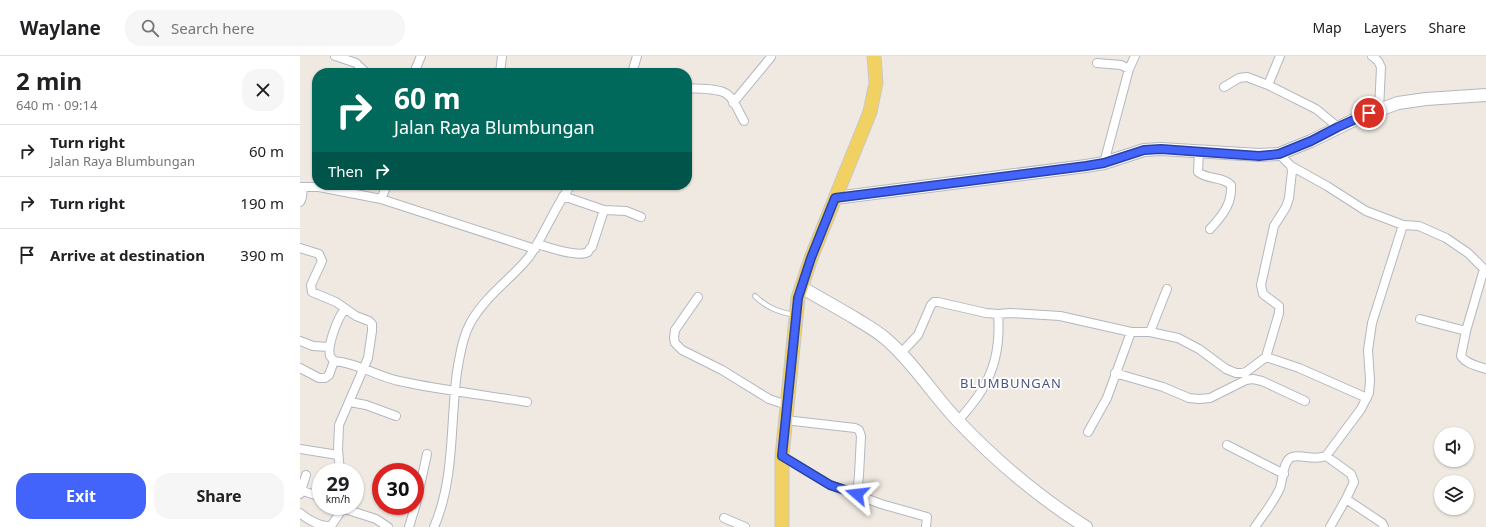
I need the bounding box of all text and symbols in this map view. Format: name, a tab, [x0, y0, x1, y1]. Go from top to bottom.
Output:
search box	[125, 10, 405, 46]
text: Waylane	[20, 15, 101, 41]
icon: search	[139, 17, 161, 39]
text: Search here	[171, 18, 254, 38]
text: Map	[1313, 18, 1342, 37]
text: Layers	[1364, 18, 1406, 37]
text: Share	[1428, 18, 1466, 37]
text: 2 min	[16, 64, 82, 97]
button: close	[242, 69, 284, 111]
text: 60 m	[394, 79, 461, 117]
icon: right	[328, 84, 380, 136]
text: 640 m · 09:14	[16, 96, 97, 114]
pin	[1352, 96, 1386, 130]
icon: arrive	[1358, 102, 1380, 124]
text: Jalan Raya Blumbungan	[394, 115, 595, 139]
text: Turn right	[50, 132, 125, 152]
icon: right	[16, 140, 38, 162]
text: 60 m	[249, 141, 284, 161]
text: Jalan Raya Blumbungan	[50, 152, 195, 170]
icon: right	[371, 160, 393, 182]
text: Then	[328, 161, 363, 181]
icon: right	[16, 192, 38, 214]
text: Turn right	[50, 193, 125, 213]
text: 190 m	[240, 193, 284, 213]
icon: arrive	[16, 244, 38, 266]
text: Arrive at destination	[50, 245, 205, 265]
text: 390 m	[240, 245, 284, 265]
district label: BLUMBUNGAN	[960, 374, 1062, 392]
map controls	[1434, 427, 1474, 515]
button: sound	[1434, 427, 1474, 467]
speed limit sign: 30	[372, 463, 424, 515]
text: 29	[327, 470, 349, 497]
button: Exit	[16, 473, 146, 519]
button: Share	[154, 473, 284, 519]
position arrow	[836, 473, 878, 515]
button: layers	[1434, 475, 1474, 515]
text: km/h	[326, 492, 350, 506]

